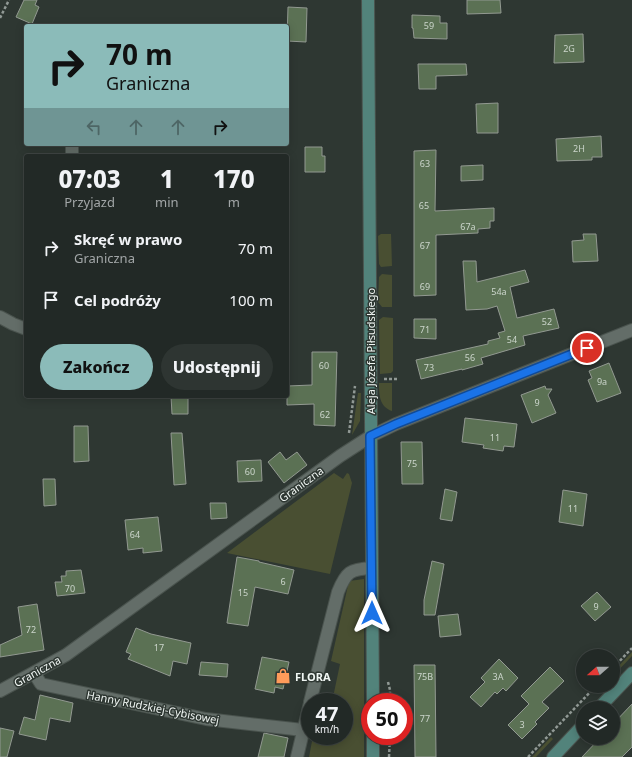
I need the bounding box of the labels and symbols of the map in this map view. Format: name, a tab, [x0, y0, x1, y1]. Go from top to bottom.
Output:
house number: 59	[424, 19, 434, 32]
house number: 2G	[563, 42, 575, 55]
house number: 2H	[573, 142, 585, 155]
house number: 63	[420, 157, 430, 170]
house number: 65	[419, 199, 429, 212]
house number: 67a	[460, 220, 476, 233]
house number: 67	[420, 239, 430, 252]
house number: 69	[420, 280, 430, 293]
house number: 54a	[491, 285, 507, 298]
street label: Aleja Józefa Piłsudskiego	[363, 287, 378, 414]
house number: 52	[542, 315, 552, 328]
house number: 71	[420, 323, 430, 336]
pin	[570, 331, 604, 365]
house number: 54	[507, 333, 517, 346]
house number: 56	[465, 351, 475, 364]
house number: 60	[319, 359, 329, 372]
house number: 73	[424, 361, 434, 374]
house number: 9a	[597, 375, 607, 388]
house number: 9	[534, 396, 540, 409]
house number: 62	[320, 408, 330, 421]
house number: 11	[490, 431, 500, 444]
house number: 75	[407, 457, 417, 470]
street label: Graniczna	[276, 463, 326, 505]
house number: 60	[245, 465, 255, 478]
house number: 11	[568, 502, 578, 515]
house number: 64	[130, 528, 140, 541]
house number: 6	[280, 575, 286, 588]
house number: 70	[65, 582, 75, 595]
house number: 15	[238, 586, 248, 599]
position arrow	[351, 592, 393, 634]
house number: 9	[593, 600, 599, 613]
house number: 72	[26, 623, 36, 636]
house number: 17	[154, 641, 164, 654]
north arrow	[576, 649, 620, 693]
street label: Graniczna	[11, 652, 63, 690]
shop icon: FLORA	[274, 667, 292, 685]
place label: FLORA	[295, 669, 331, 684]
house number: 75B	[417, 670, 433, 683]
house number: 3A	[493, 670, 504, 683]
street label: Hanny Rudzkiej-Cybisowej	[85, 687, 221, 727]
speed limit sign: 50	[361, 693, 413, 745]
house number: 77	[420, 712, 430, 725]
house number: 3	[519, 718, 525, 731]

